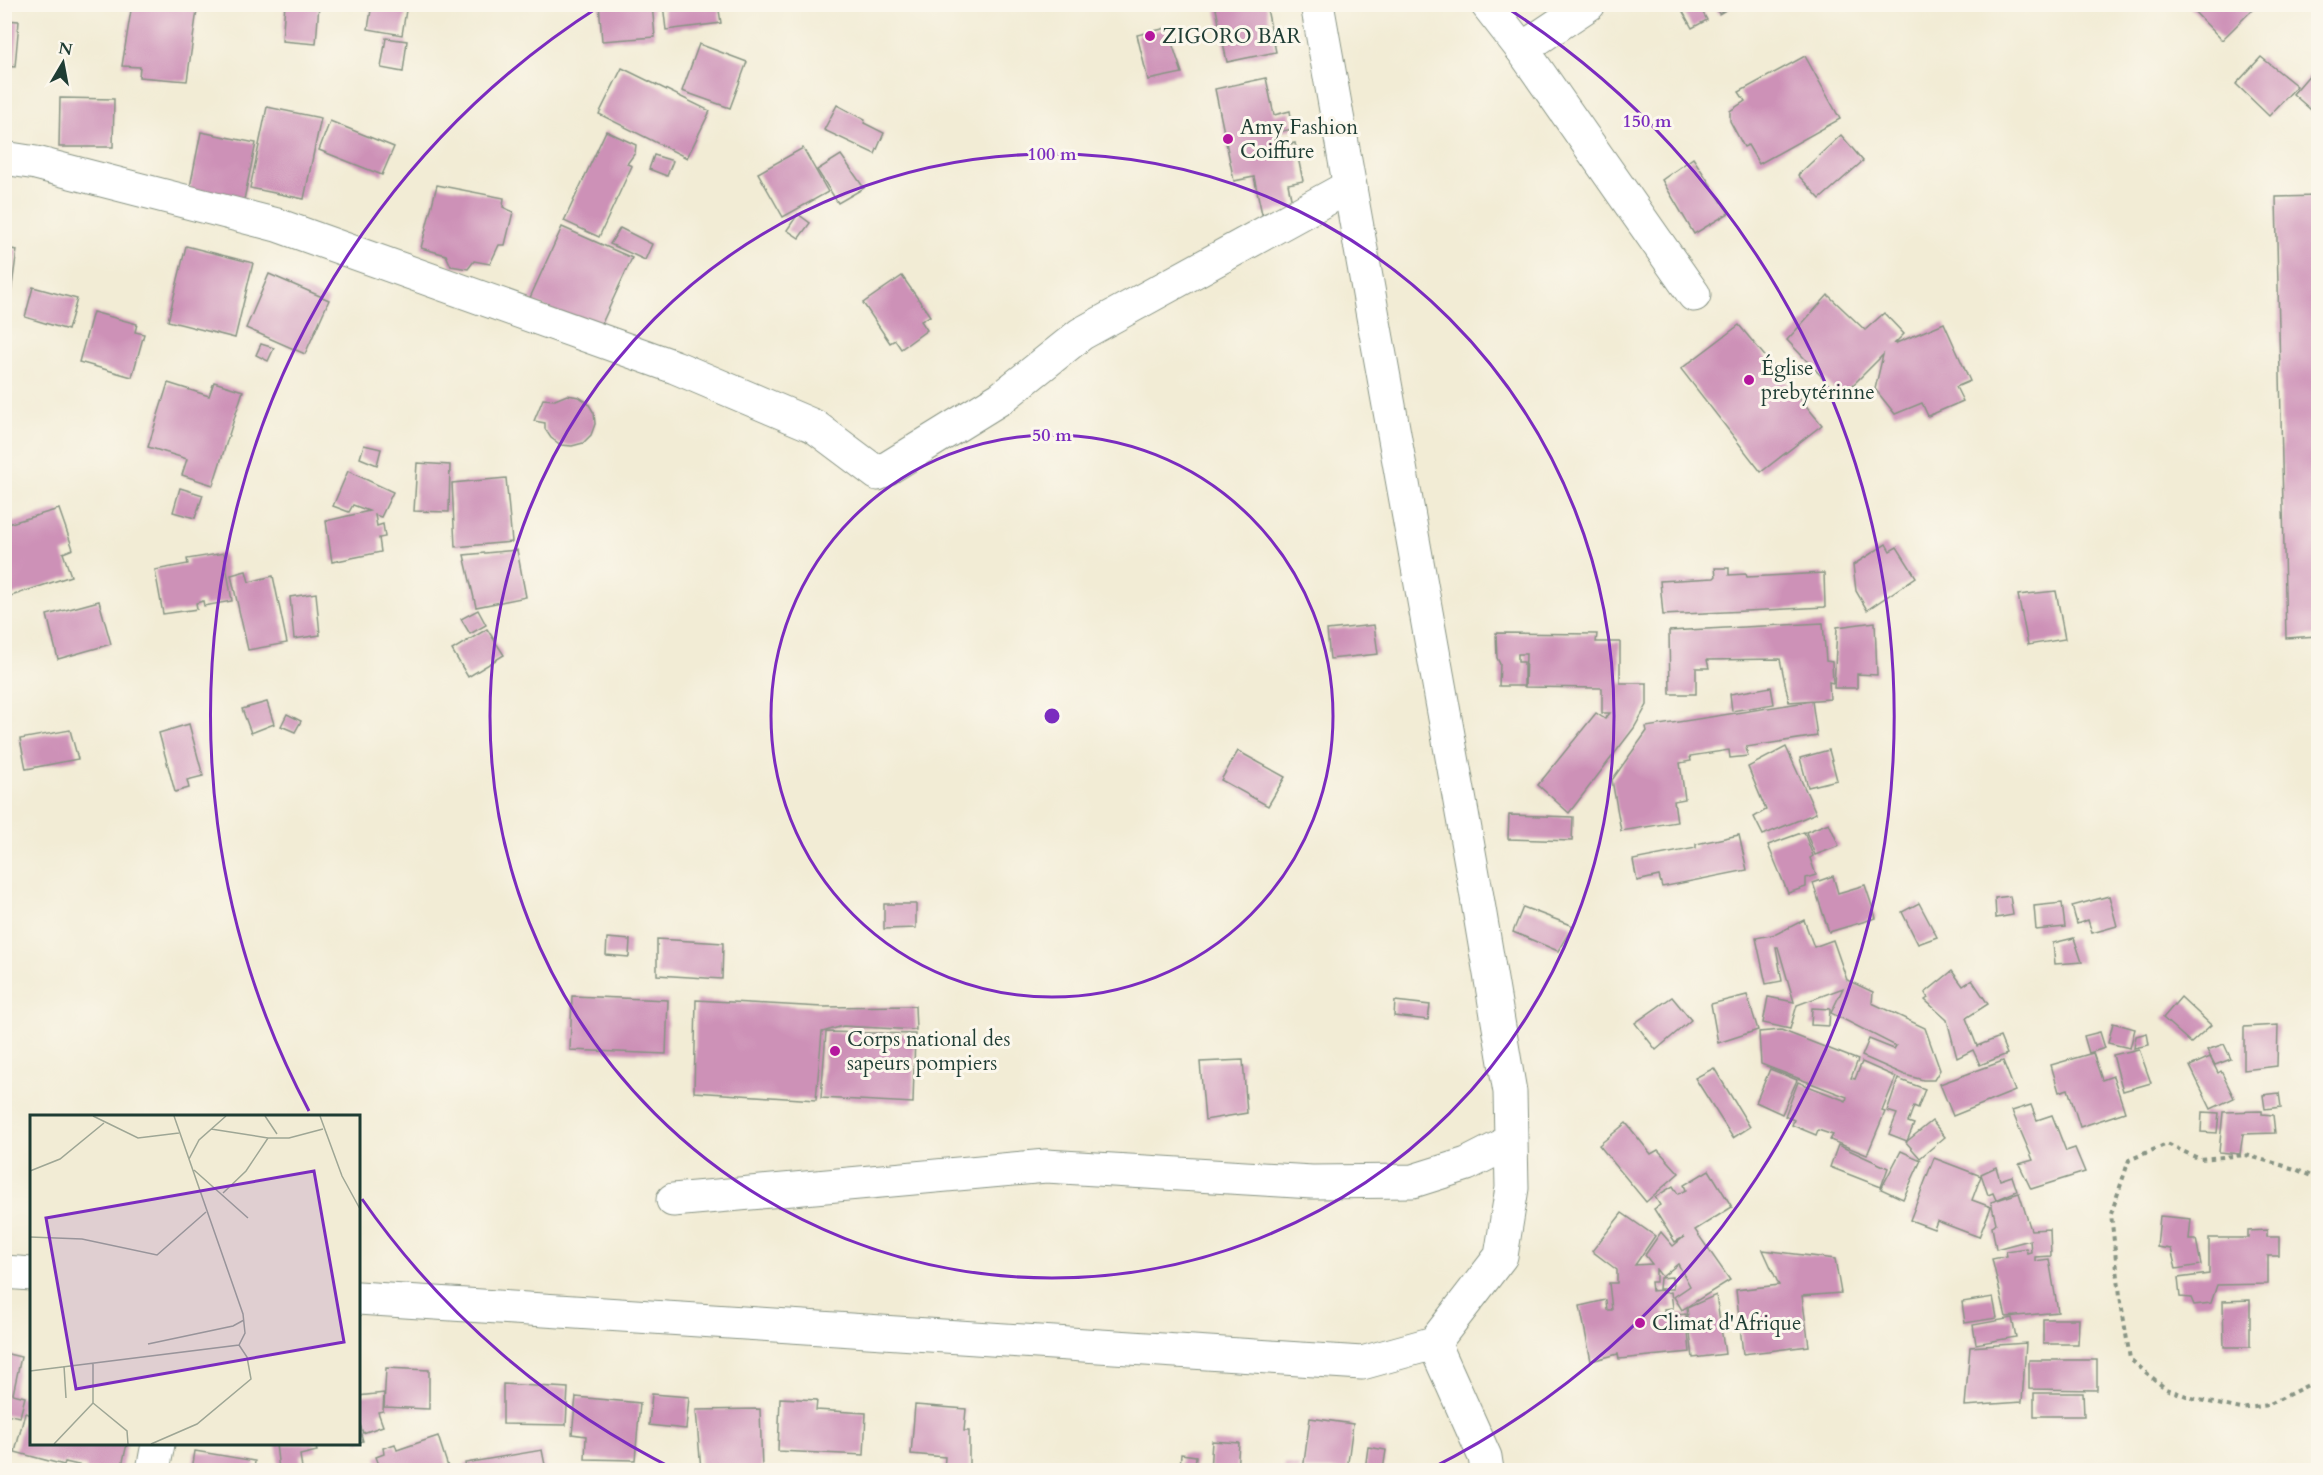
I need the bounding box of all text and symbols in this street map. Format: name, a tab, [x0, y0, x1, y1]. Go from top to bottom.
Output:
place label: ZIGORO BAR	[1162, 22, 1301, 51]
marker: ZIGORO BAR	[1143, 29, 1157, 43]
north arrow	[33, 33, 93, 93]
text: N	[57, 37, 74, 61]
text: 150 m	[1622, 109, 1672, 134]
place label: Amy Fashion Coiffure	[1240, 113, 1358, 166]
marker: Amy Fashion Coiffure	[1221, 132, 1235, 146]
text: 100 m	[1027, 142, 1077, 167]
place label: Église prebytérinne	[1761, 354, 1875, 407]
marker: Église prebytérinne	[1742, 373, 1756, 387]
text: 50 m	[1032, 423, 1072, 448]
centre of rings	[1042, 706, 1062, 726]
place label: Corps national des sapeurs pompiers	[847, 1025, 1011, 1078]
marker: Corps national des sapeurs pompiers	[828, 1044, 842, 1058]
inset map	[30, 1115, 360, 1445]
place label: Climat d'Afrique	[1652, 1309, 1802, 1338]
marker: Climat d'Afrique	[1633, 1316, 1647, 1330]

